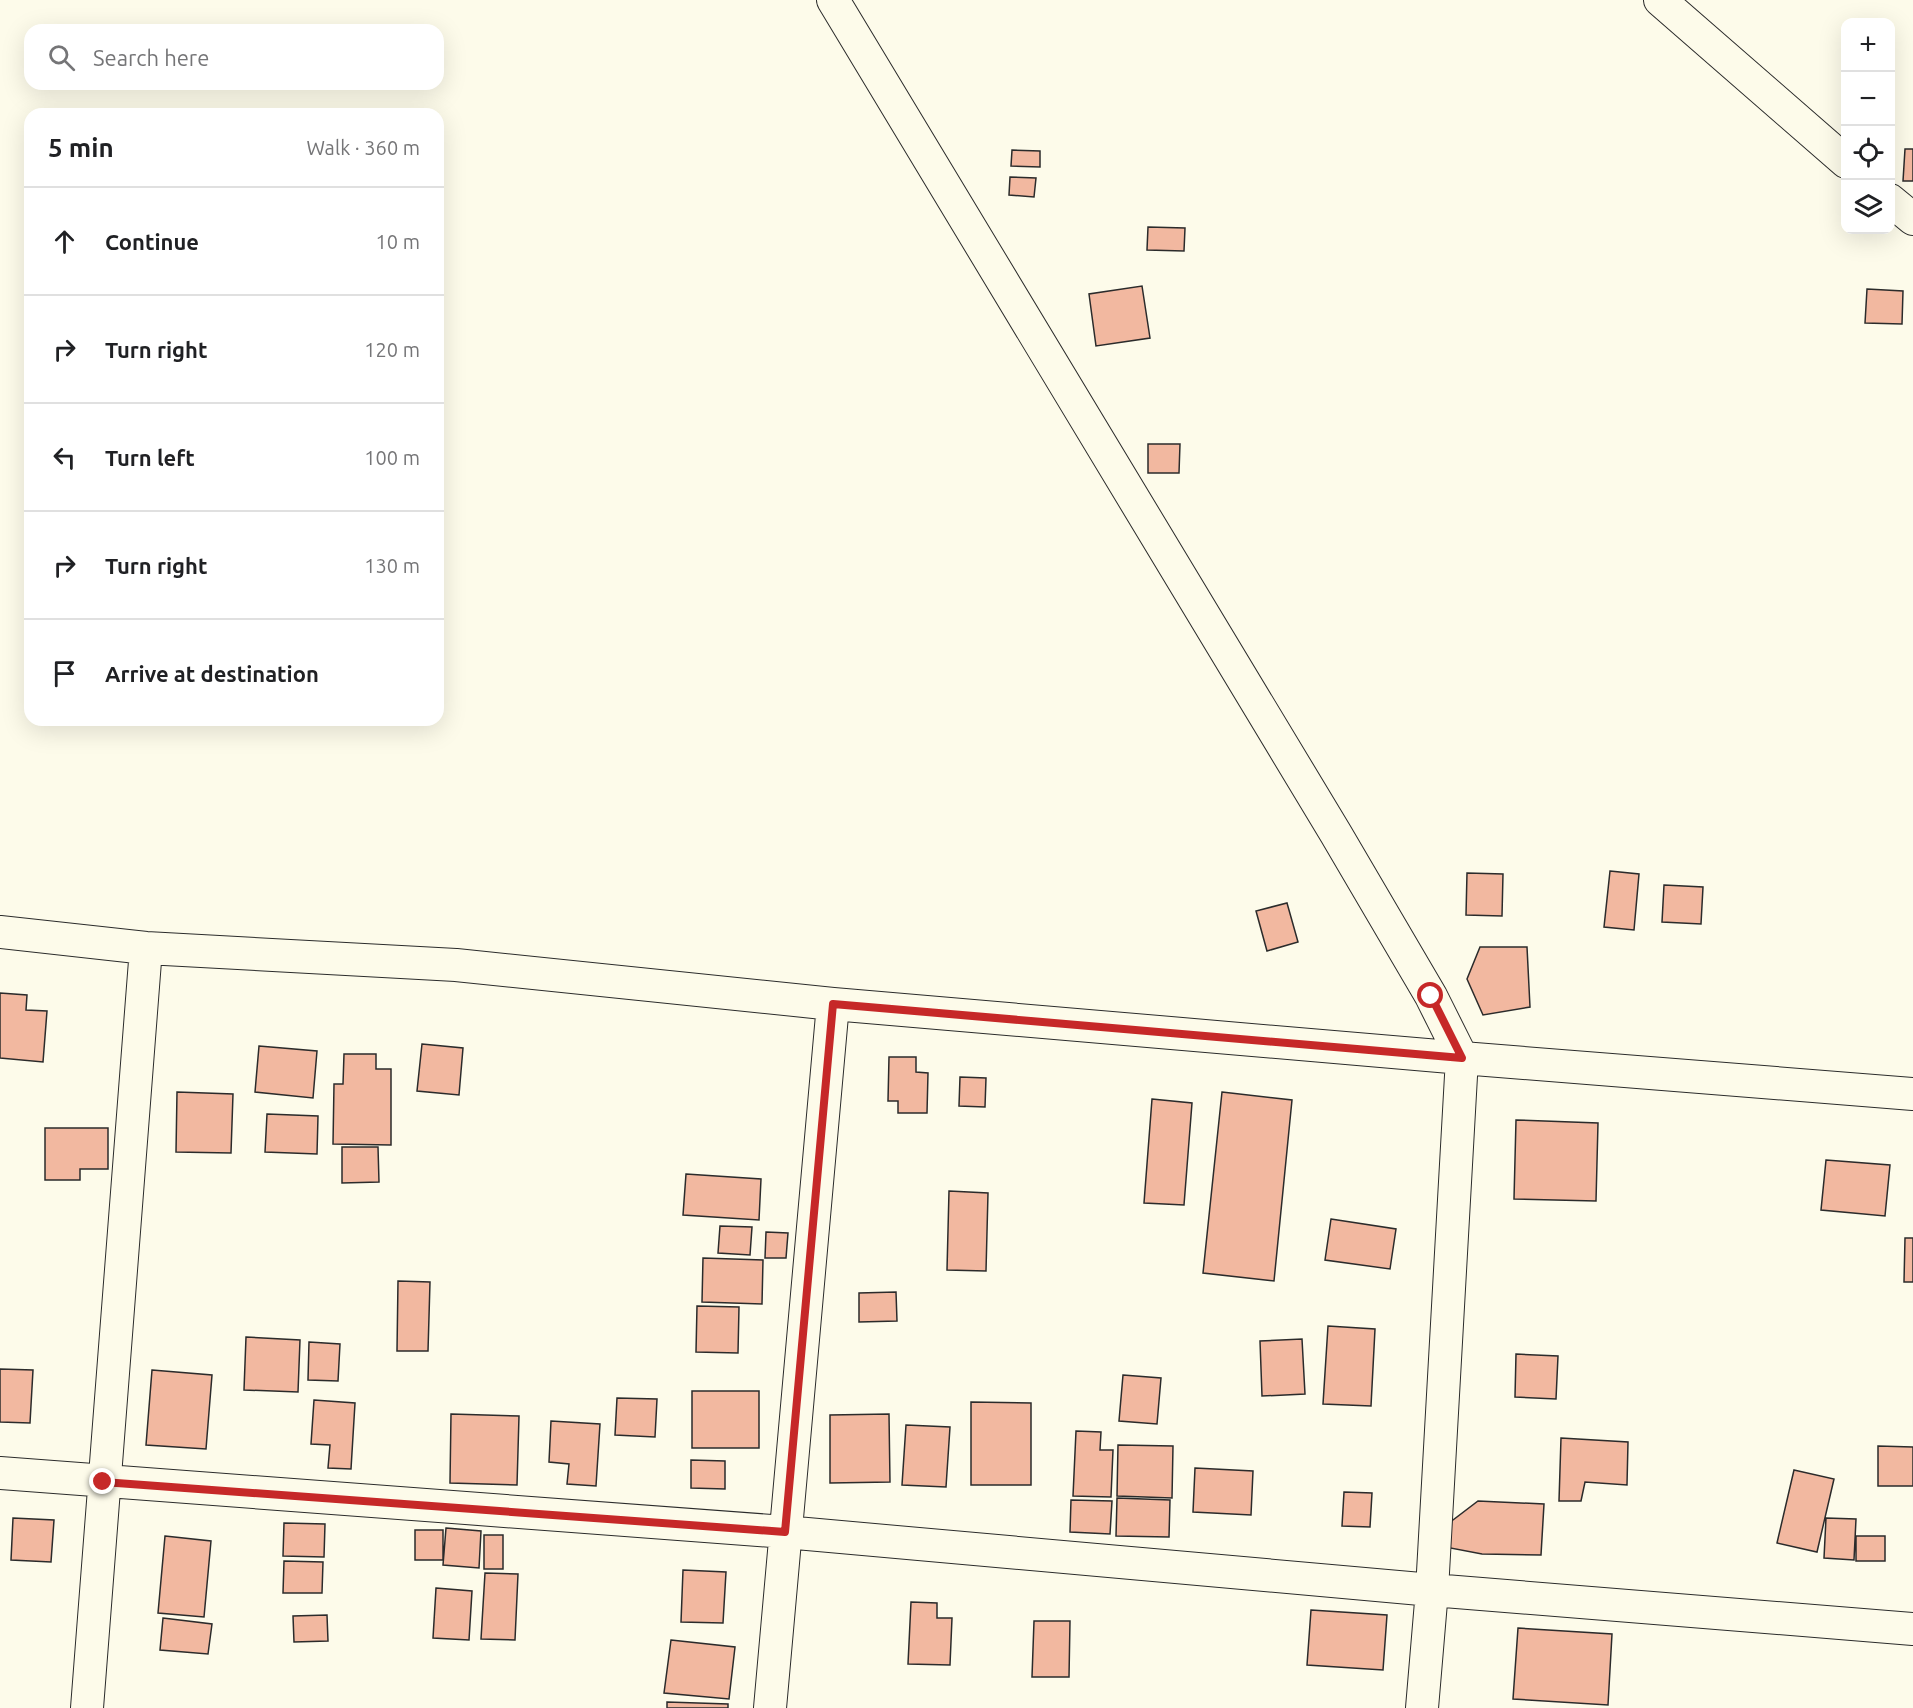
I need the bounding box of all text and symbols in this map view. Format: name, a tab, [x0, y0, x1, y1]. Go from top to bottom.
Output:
map controls	[1841, 18, 1895, 234]
button: +	[1841, 18, 1895, 72]
search box	[24, 24, 444, 90]
icon: search	[45, 41, 78, 74]
text: Search here	[93, 45, 209, 70]
button: −	[1841, 72, 1895, 126]
button: locate	[1841, 126, 1895, 180]
text: 5 min	[48, 133, 114, 162]
text: Walk · 360 m	[307, 136, 420, 159]
button: layers	[1841, 180, 1895, 234]
icon: ahead	[48, 225, 81, 258]
text: Continue	[105, 229, 199, 254]
text: 10 m	[376, 230, 420, 253]
icon: right	[48, 333, 81, 366]
text: Turn right	[105, 337, 207, 362]
text: 120 m	[364, 338, 420, 361]
icon: left	[48, 441, 81, 474]
text: Turn left	[105, 445, 195, 470]
text: 100 m	[364, 446, 420, 469]
icon: right	[48, 549, 81, 582]
text: Turn right	[105, 553, 207, 578]
text: 130 m	[364, 554, 420, 577]
icon: arrive	[48, 657, 81, 690]
text: Arrive at destination	[105, 661, 319, 686]
route start	[1417, 982, 1443, 1008]
route end	[89, 1468, 115, 1494]

